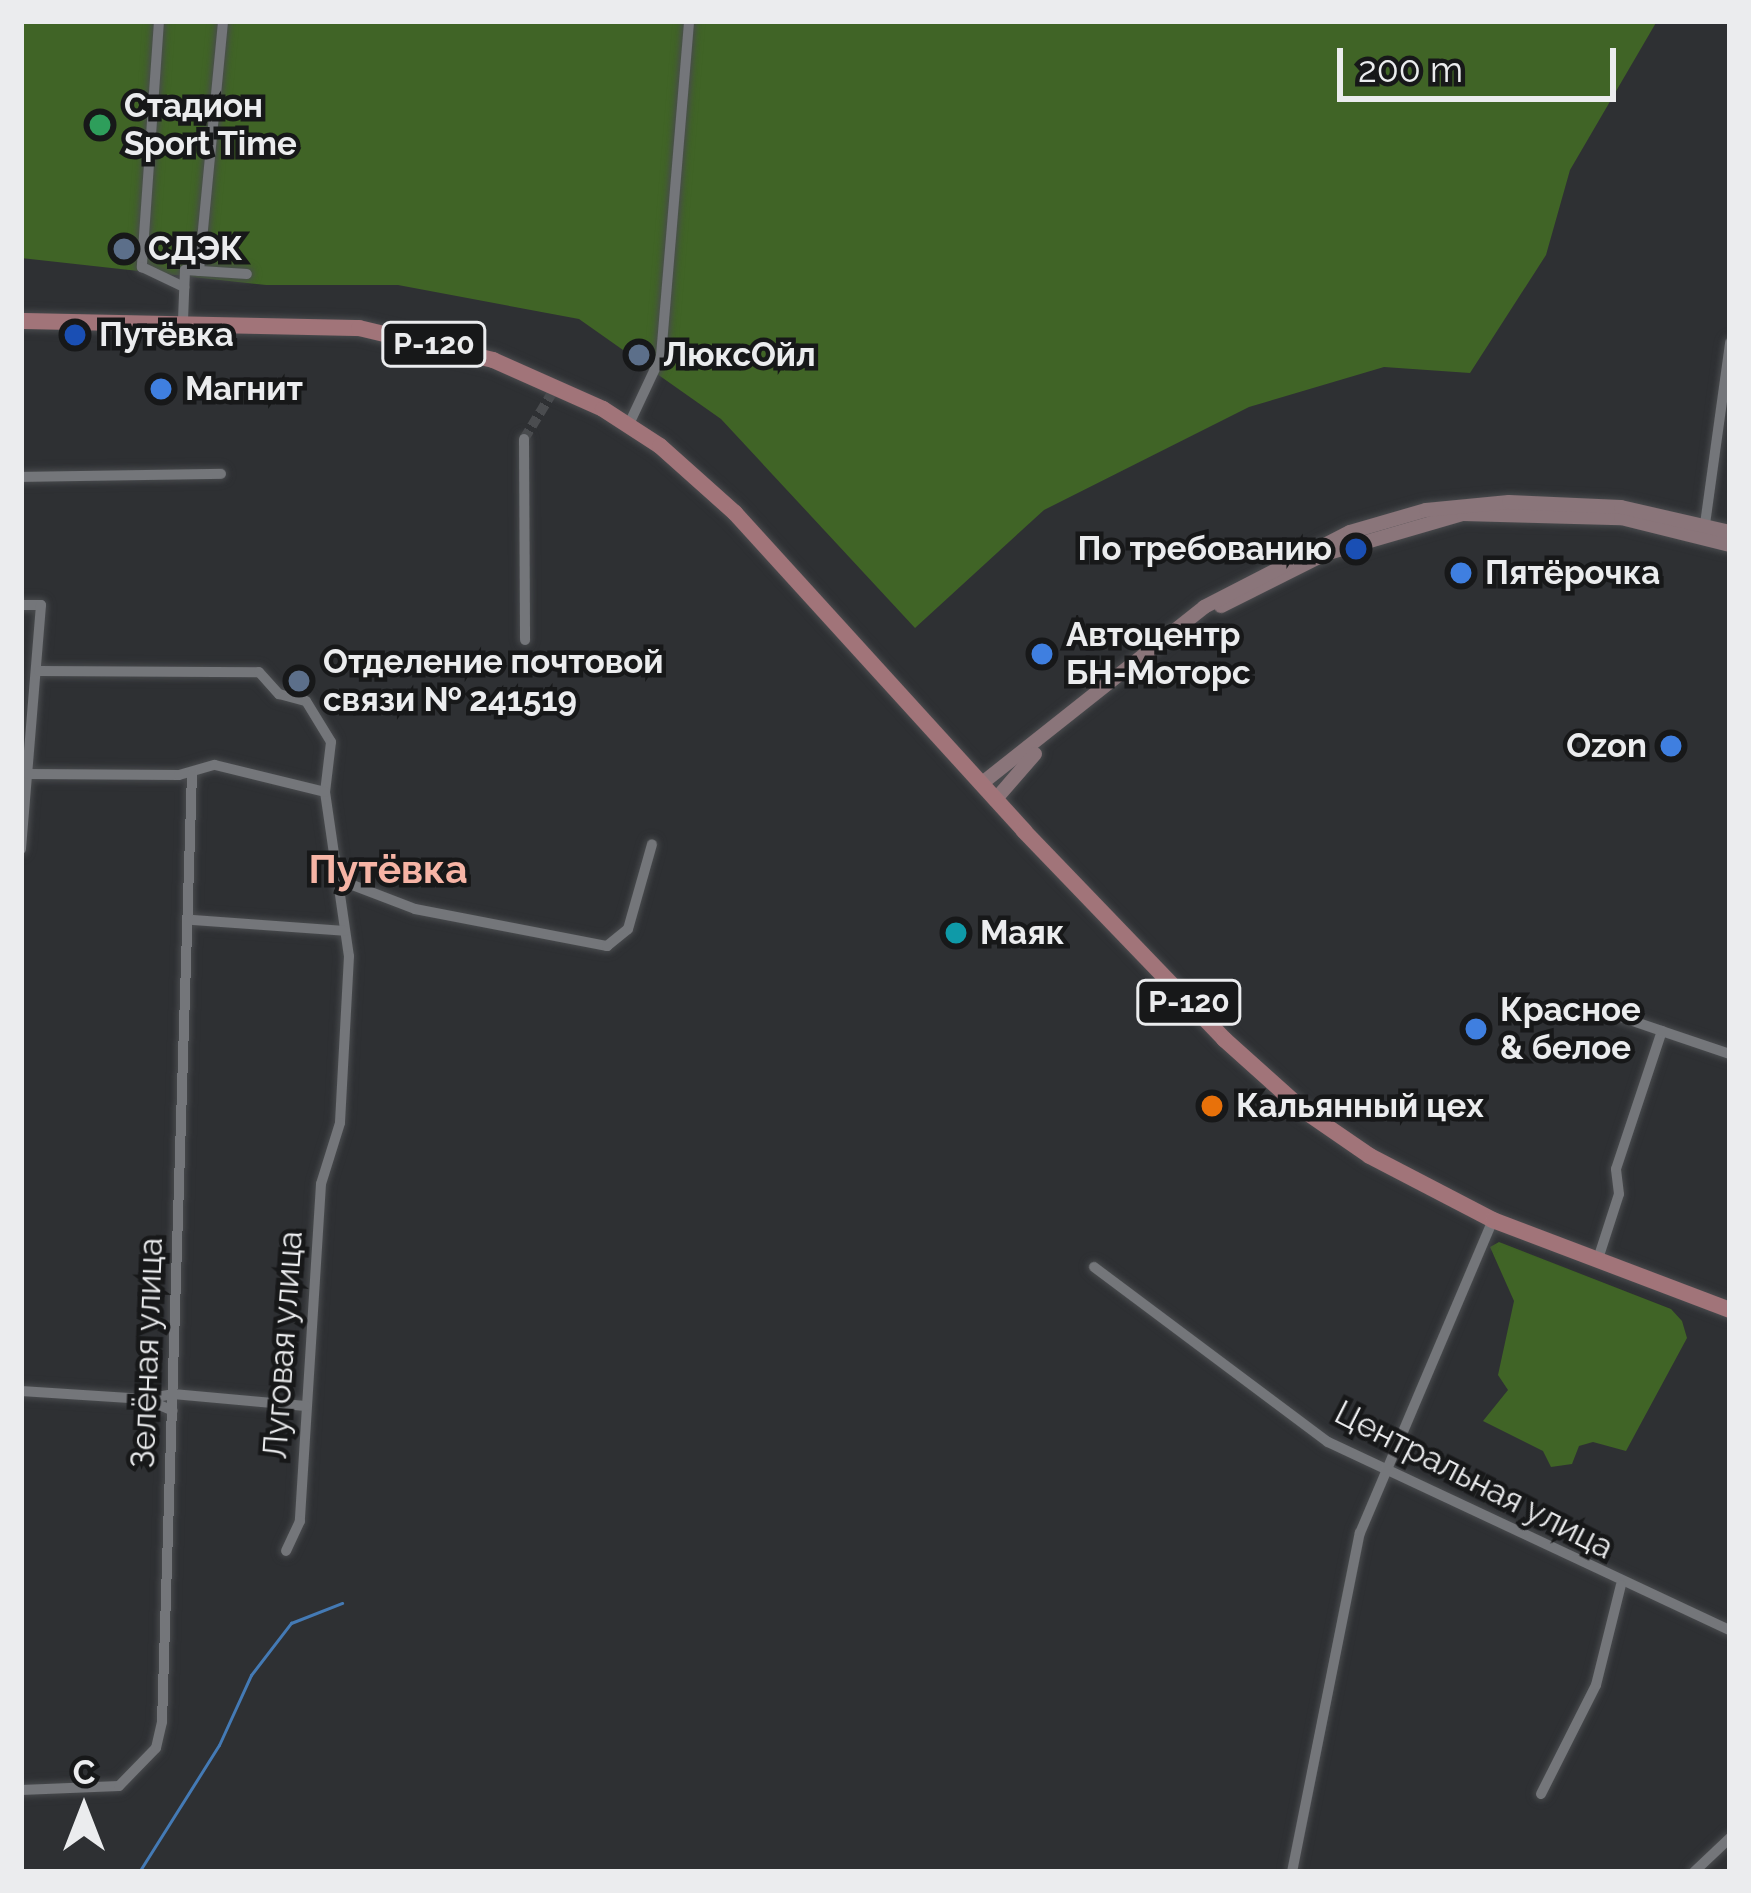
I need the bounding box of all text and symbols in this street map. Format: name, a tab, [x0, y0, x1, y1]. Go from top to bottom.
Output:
scale bar	[1343, 24, 1622, 98]
text: 200 m	[1358, 48, 1463, 90]
place label: Стадион Sport Time	[124, 86, 298, 164]
marker: Стадион Sport Time	[87, 112, 113, 138]
place label: СДЭК	[148, 229, 243, 269]
marker: СДЭК	[111, 236, 137, 262]
place label: Путёвка	[99, 315, 234, 355]
road number: Р-120	[380, 320, 488, 368]
marker: Путёвка	[62, 322, 88, 348]
place label: ЛюксОйл	[663, 335, 816, 375]
marker: ЛюксОйл	[626, 342, 652, 368]
place label: Магнит	[185, 369, 303, 409]
marker: Магнит	[148, 376, 174, 402]
place label: По требованию	[1077, 529, 1332, 569]
marker: По требованию	[1343, 536, 1369, 562]
place label: Пятёрочка	[1485, 553, 1660, 593]
marker: Пятёрочка	[1448, 560, 1474, 586]
place label: Автоцентр БН-Моторс	[1066, 615, 1251, 693]
marker: Автоцентр БН-Моторс	[1029, 641, 1055, 667]
place label: Отделение почтовой связи № 241519	[323, 642, 664, 720]
marker: Отделение почтовой связи № 241519	[286, 668, 312, 694]
place label: Ozon	[1566, 726, 1647, 766]
marker: Ozon	[1658, 733, 1684, 759]
district label: Путёвка	[308, 846, 468, 892]
place label: Маяк	[980, 913, 1065, 953]
marker: Маяк	[943, 920, 969, 946]
road number: Р-120	[1135, 978, 1243, 1026]
place label: Красное & белое	[1500, 990, 1641, 1068]
marker: Красное & белое	[1463, 1016, 1489, 1042]
place label: Кальянный цех	[1236, 1086, 1484, 1126]
marker: Кальянный цех	[1199, 1093, 1225, 1119]
street label: Луговая улица	[255, 1229, 311, 1461]
street label: Зелёная улица	[123, 1237, 171, 1469]
street label: Центральная улица	[1328, 1392, 1620, 1568]
north arrow	[24, 1749, 144, 1869]
text: С	[73, 1753, 95, 1792]

